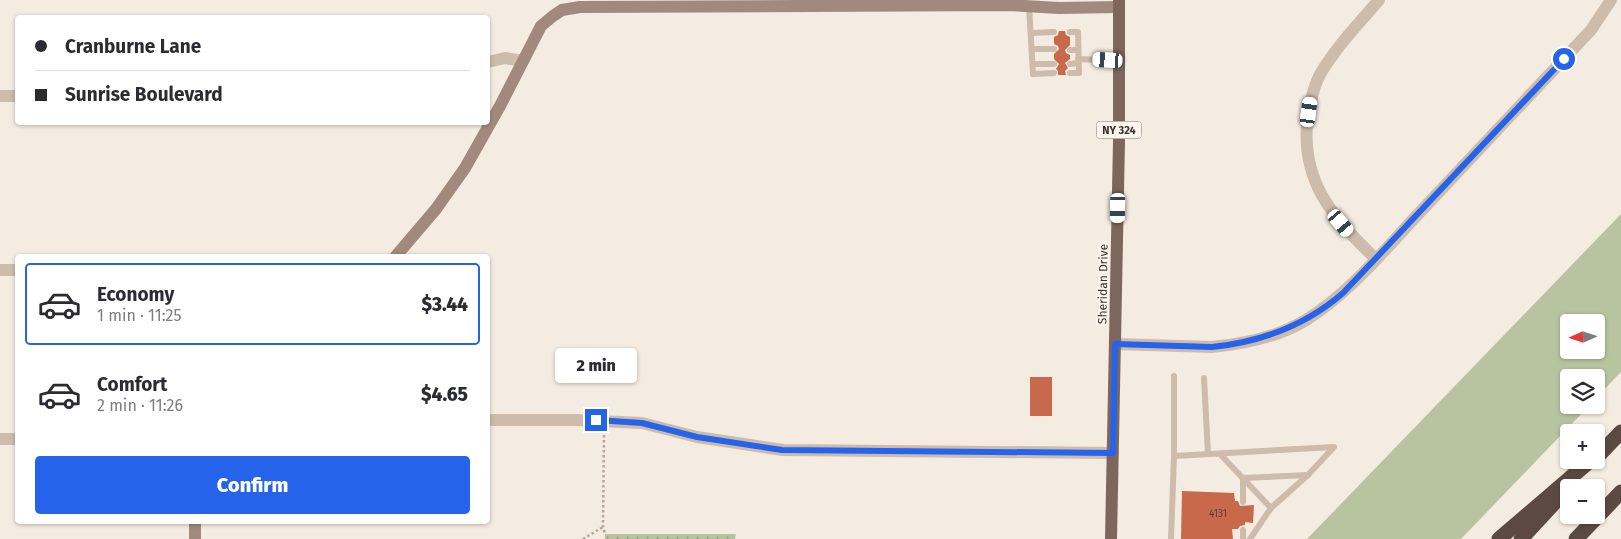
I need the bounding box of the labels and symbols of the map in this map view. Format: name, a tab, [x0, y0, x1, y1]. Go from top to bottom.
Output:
route start	[1553, 48, 1575, 70]
car	[1092, 52, 1123, 68]
car	[1299, 96, 1318, 128]
road number: NY 324	[1096, 122, 1142, 138]
car	[1110, 193, 1125, 223]
car	[1325, 207, 1356, 239]
street label: Sheridan Drive	[1095, 244, 1111, 324]
north arrow	[1560, 314, 1605, 359]
callout: 2 min	[555, 348, 637, 382]
route end	[585, 409, 607, 431]
house number: 4131	[1209, 508, 1227, 520]

